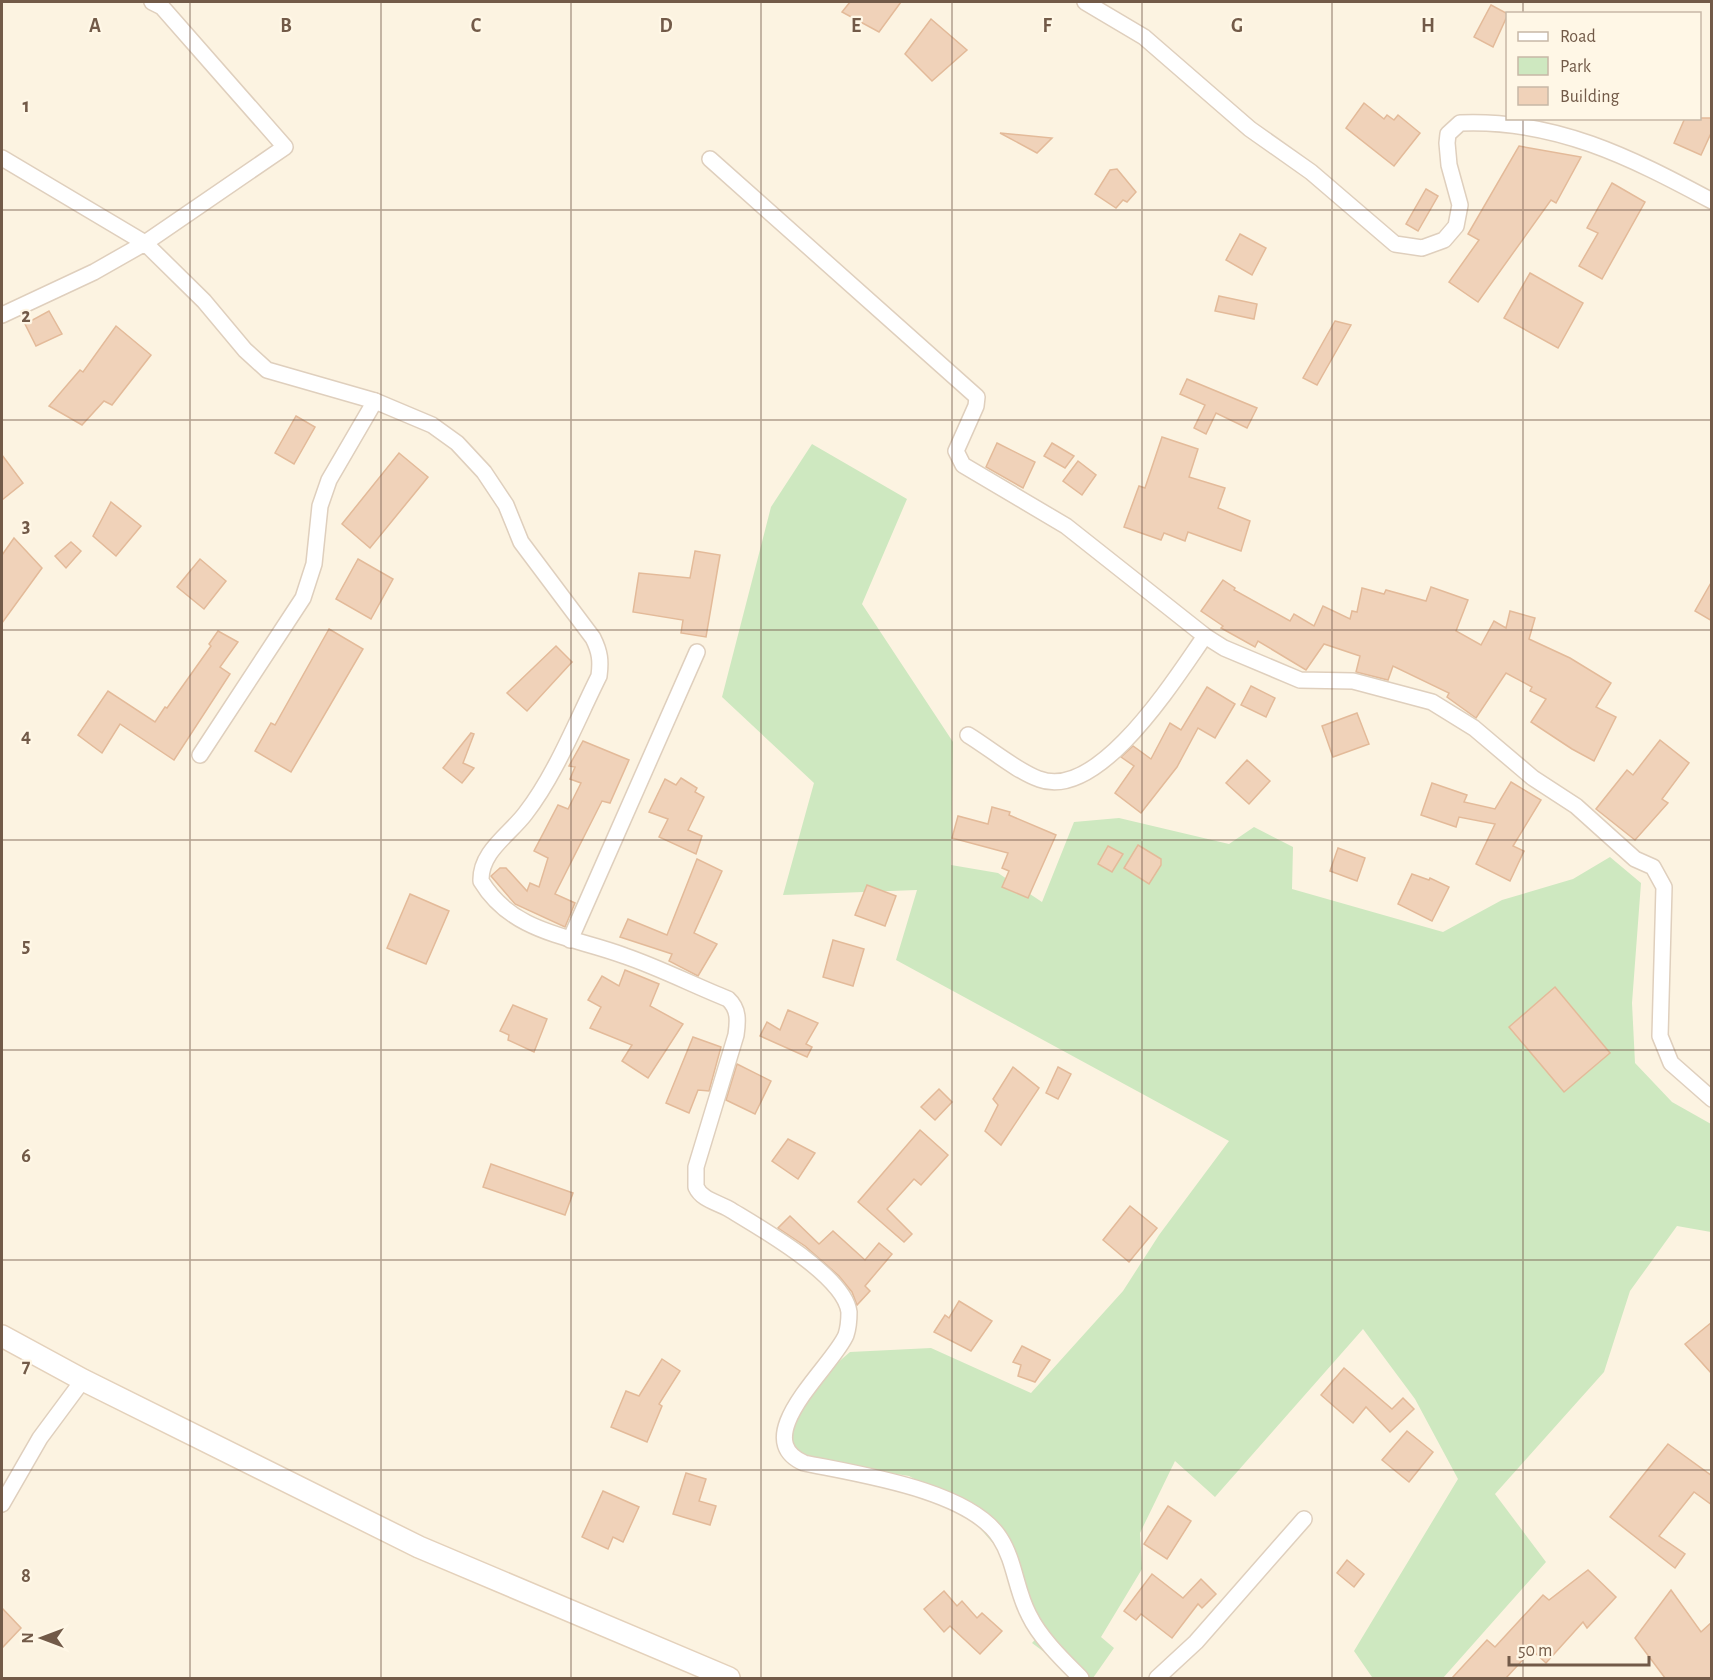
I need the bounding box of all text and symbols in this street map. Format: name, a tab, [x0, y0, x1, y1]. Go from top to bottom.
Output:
legend	[1506, 12, 1701, 120]
text: A	[89, 16, 101, 36]
text: B	[280, 16, 292, 36]
text: C	[471, 16, 482, 36]
text: D	[659, 16, 673, 36]
text: E	[851, 16, 861, 36]
text: F	[1042, 16, 1052, 36]
text: G	[1231, 16, 1243, 36]
text: H	[1421, 16, 1435, 36]
text: Road	[1560, 28, 1596, 46]
text: Park	[1560, 58, 1592, 76]
text: Building	[1560, 88, 1620, 106]
text: 1	[22, 96, 30, 116]
text: 2	[21, 306, 31, 326]
text: 3	[22, 516, 30, 536]
text: 4	[21, 726, 31, 746]
text: 5	[22, 936, 30, 956]
text: 6	[21, 1146, 31, 1166]
text: 7	[22, 1356, 31, 1376]
text: 8	[21, 1566, 31, 1586]
north arrow	[12, 1608, 72, 1668]
scale bar	[1509, 1629, 1648, 1667]
text: N	[20, 1632, 36, 1644]
text: 50 m	[1518, 1642, 1552, 1660]

